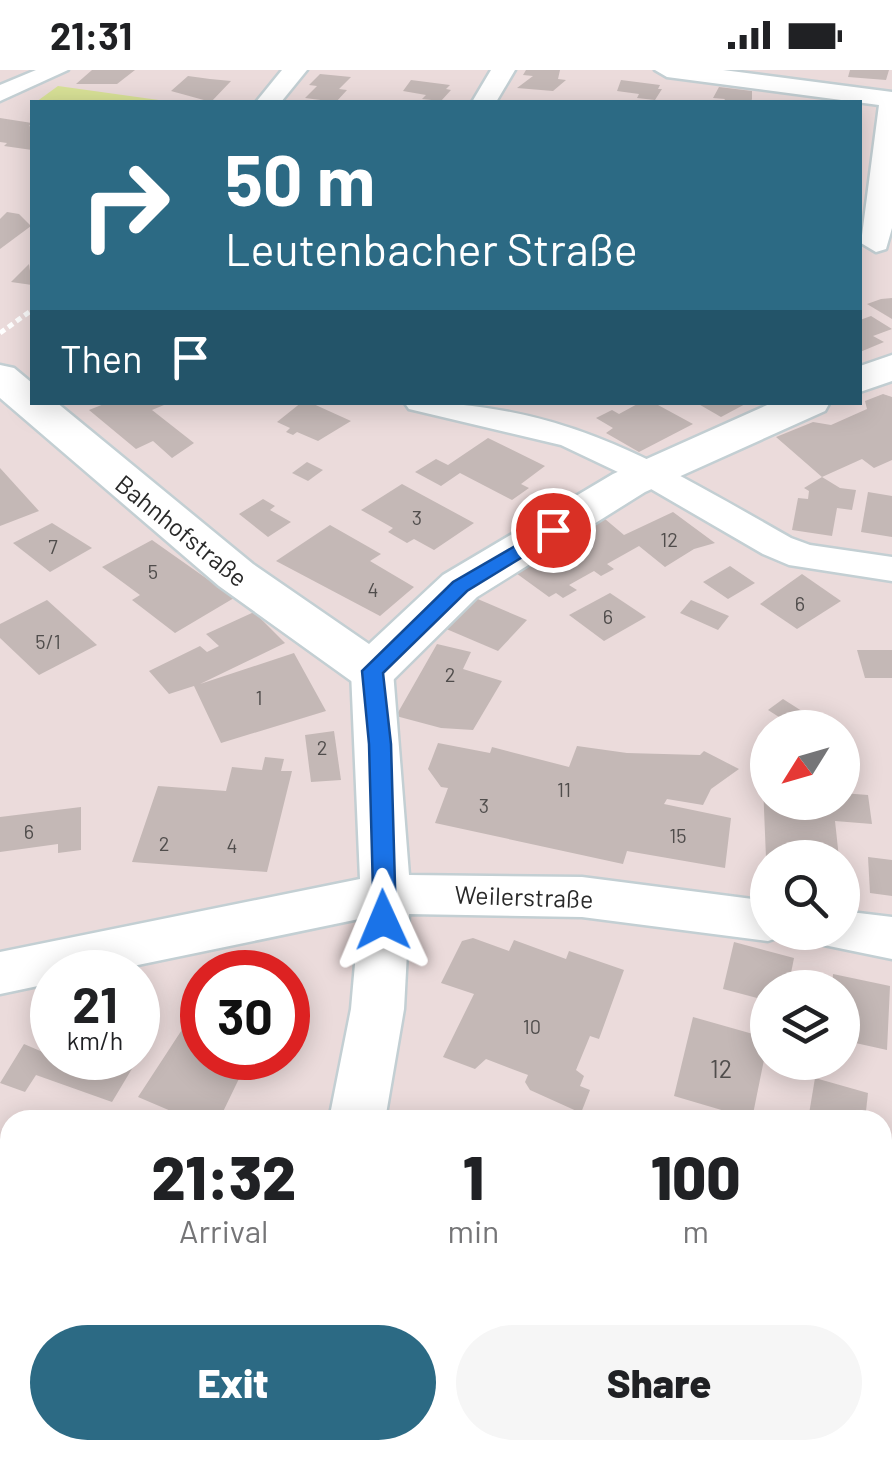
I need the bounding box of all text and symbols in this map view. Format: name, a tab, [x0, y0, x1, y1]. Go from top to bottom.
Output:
text: 21:31	[50, 12, 132, 58]
text: 50 m	[225, 136, 375, 220]
icon: right	[60, 140, 190, 270]
text: Leutenbacher Straße	[225, 221, 638, 275]
icon: arrive	[163, 330, 218, 385]
text: Then	[60, 335, 143, 381]
street label: Bahnhofstraße	[110, 468, 254, 592]
pin	[511, 488, 596, 573]
icon: arrive	[526, 503, 581, 558]
house number: 3	[412, 505, 422, 529]
house number: 12	[660, 527, 678, 551]
house number: 7	[48, 534, 58, 558]
house number: 5	[148, 559, 158, 583]
house number: 4	[367, 577, 379, 601]
house number: 6	[795, 591, 805, 615]
house number: 6	[603, 604, 613, 628]
house number: 5/1	[35, 629, 61, 653]
house number: 2	[445, 662, 455, 686]
house number: 1	[256, 685, 263, 709]
north arrow	[750, 710, 860, 820]
map controls	[750, 710, 860, 1080]
house number: 2	[317, 735, 327, 759]
house number: 11	[557, 777, 571, 801]
house number: 3	[479, 793, 489, 817]
house number: 6	[24, 819, 34, 843]
house number: 15	[669, 823, 687, 847]
house number: 2	[159, 831, 169, 855]
house number: 4	[226, 833, 238, 857]
button: search	[750, 840, 860, 950]
position arrow	[331, 868, 435, 972]
street label: Weilerstraße	[454, 879, 594, 913]
speed limit sign: 30	[180, 950, 310, 1080]
button: layers	[750, 970, 860, 1080]
text: 21	[72, 973, 118, 1033]
house number: 10	[523, 1014, 541, 1038]
text: km/h	[67, 1025, 123, 1055]
house number: 12	[710, 1053, 732, 1083]
text: 21:32	[151, 1140, 296, 1212]
text: 1	[463, 1140, 484, 1212]
text: 100	[651, 1140, 741, 1212]
text: Arrival	[179, 1211, 268, 1249]
text: min	[447, 1211, 499, 1249]
text: m	[682, 1211, 709, 1249]
button: Exit	[30, 1325, 436, 1440]
button: Share	[456, 1325, 862, 1440]

